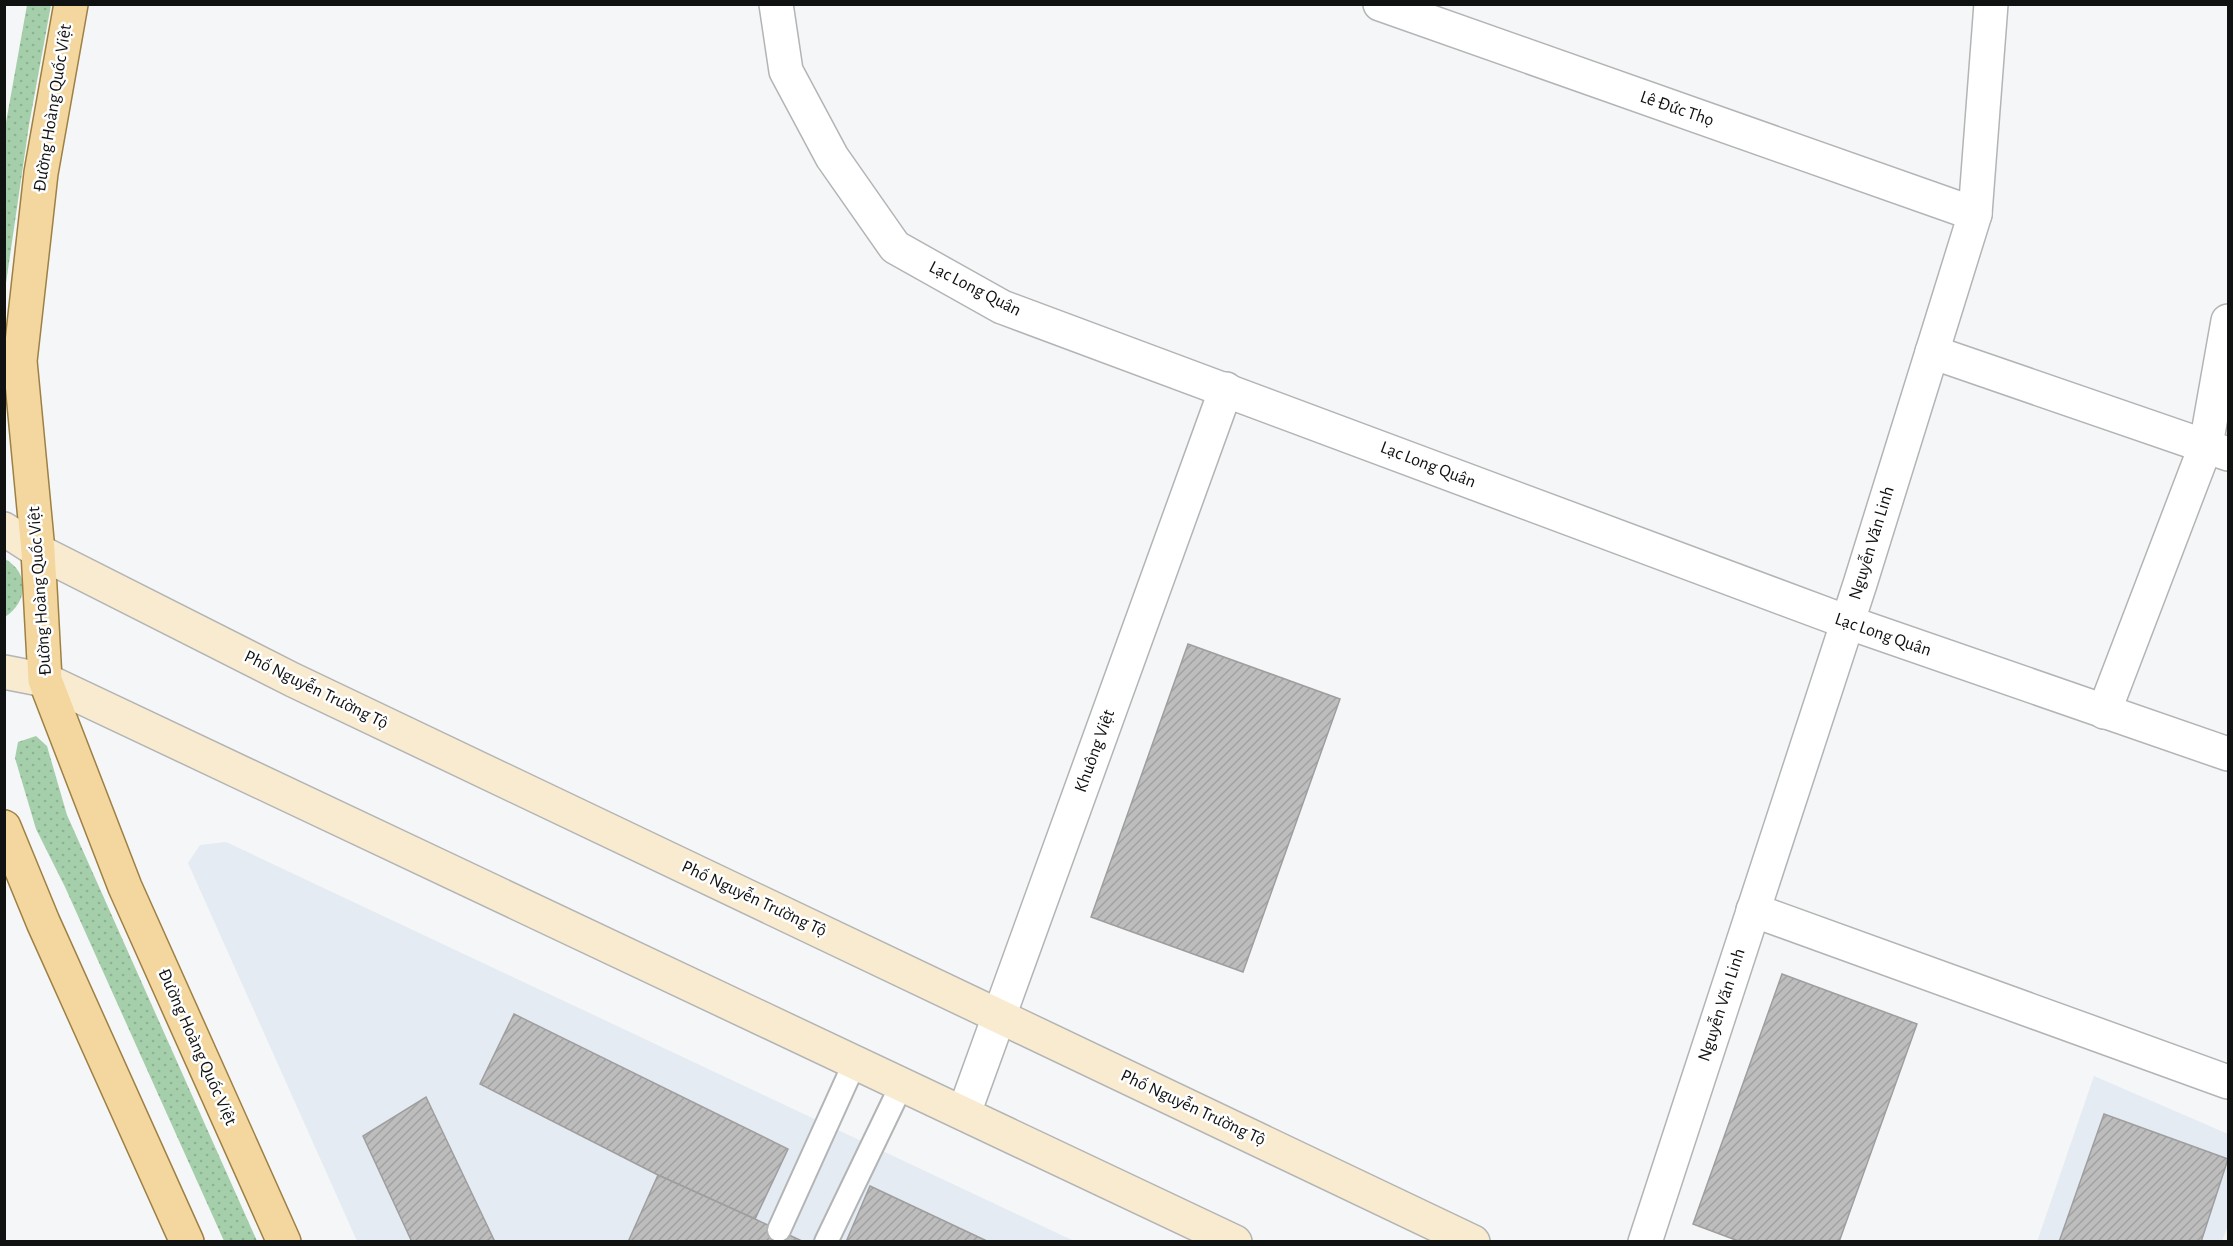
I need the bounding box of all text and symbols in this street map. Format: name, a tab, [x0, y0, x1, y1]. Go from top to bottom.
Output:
street label: Đường Hoàng Quốc Việt	[30, 23, 75, 193]
street label: Lê Đức Thọ	[1638, 88, 1716, 130]
street label: Lạc Long Quân	[926, 258, 1024, 320]
street label: Lạc Long Quân	[1378, 439, 1478, 491]
street label: Nguyễn Văn Linh	[1844, 484, 1898, 602]
street label: Đường Hoàng Quốc Việt	[24, 506, 55, 676]
street label: Lạc Long Quân	[1832, 610, 1934, 660]
street label: Phố Nguyễn Trường Tộ	[241, 646, 392, 733]
street label: Khuông Việt	[1072, 707, 1118, 795]
street label: Phố Nguyễn Trường Tộ	[679, 856, 830, 941]
street label: Nguyễn Văn Linh	[1693, 946, 1749, 1064]
street label: Đường Hoàng Quốc Việt	[154, 966, 241, 1128]
street label: Phố Nguyễn Trường Tộ	[1118, 1065, 1269, 1150]

